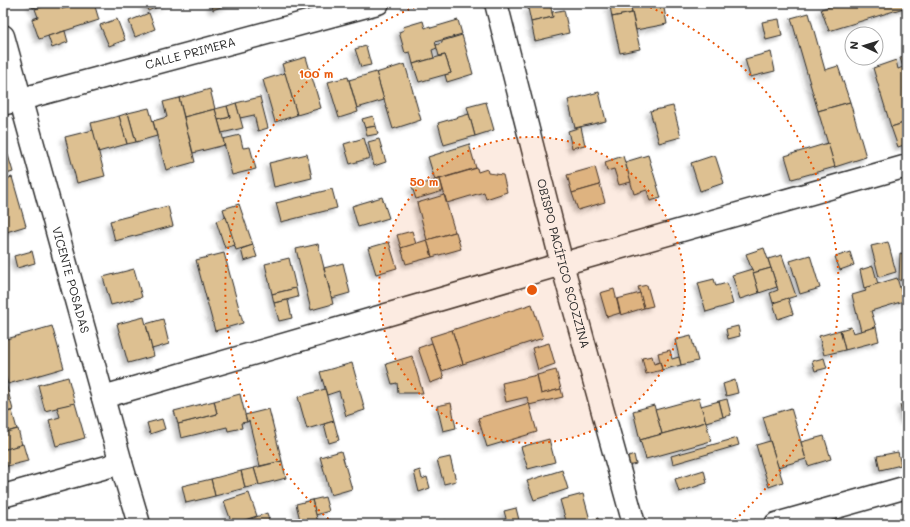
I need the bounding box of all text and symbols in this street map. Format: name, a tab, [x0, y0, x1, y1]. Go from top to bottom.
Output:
north arrow	[844, 26, 884, 66]
street label: CALLE PRIMERA	[143, 33, 237, 72]
text: N	[846, 41, 861, 50]
text: 100 m	[299, 65, 333, 81]
text: 50 m	[410, 173, 438, 189]
street label: OBISPO PACÍFICO SCOZZINA	[534, 177, 594, 350]
street label: VICENTE POSADAS	[49, 224, 94, 335]
centre of rings	[525, 283, 539, 297]

